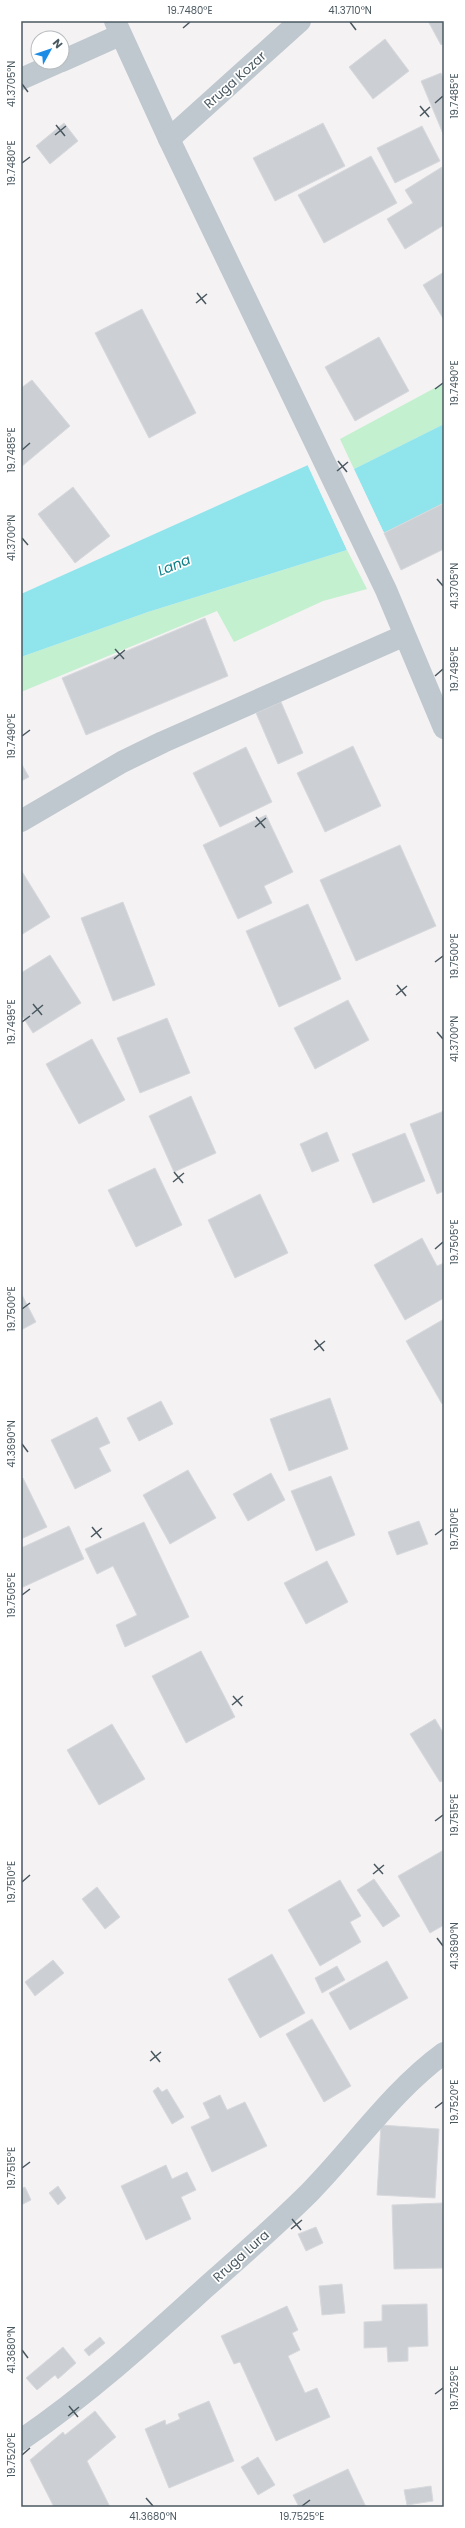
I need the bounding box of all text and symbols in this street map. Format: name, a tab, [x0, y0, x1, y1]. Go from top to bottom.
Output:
text: 19.7480°E	[167, 3, 213, 18]
text: 41.3710°N	[328, 3, 372, 18]
north arrow	[30, 30, 70, 70]
text: N	[49, 35, 66, 52]
street label: Rruga Kozar	[200, 47, 270, 113]
text: 41.3705°N	[4, 61, 19, 107]
text: 19.7485°E	[447, 73, 462, 119]
text: 19.7480°E	[4, 140, 19, 186]
text: 19.7490°E	[447, 360, 462, 406]
text: 19.7485°E	[4, 427, 19, 473]
text: 41.3700°N	[4, 515, 19, 561]
water label: Lana	[155, 549, 194, 581]
text: 41.3705°N	[447, 563, 462, 609]
text: 19.7495°E	[447, 646, 462, 692]
text: 19.7490°E	[4, 713, 19, 759]
text: 19.7500°E	[447, 933, 462, 979]
text: 19.7495°E	[4, 999, 19, 1045]
text: 41.3700°N	[447, 1016, 462, 1062]
text: 19.7505°E	[447, 1219, 462, 1265]
text: 19.7500°E	[4, 1286, 19, 1332]
text: 41.3690°N	[4, 1420, 19, 1468]
text: 19.7510°E	[447, 1508, 462, 1550]
text: 19.7505°E	[4, 1572, 19, 1618]
text: 19.7515°E	[447, 1794, 462, 1836]
text: 19.7510°E	[4, 1861, 19, 1903]
text: 41.3690°N	[447, 1922, 462, 1970]
text: 19.7520°E	[447, 2080, 462, 2124]
text: 19.7515°E	[4, 2147, 19, 2189]
street label: Rruga Lura	[209, 2226, 273, 2286]
text: 41.3680°N	[4, 2326, 19, 2374]
text: 19.7525°E	[447, 2366, 462, 2410]
text: 19.7520°E	[4, 2433, 19, 2477]
text: 41.3680°N	[129, 2509, 177, 2524]
text: 19.7525°E	[280, 2509, 324, 2524]

